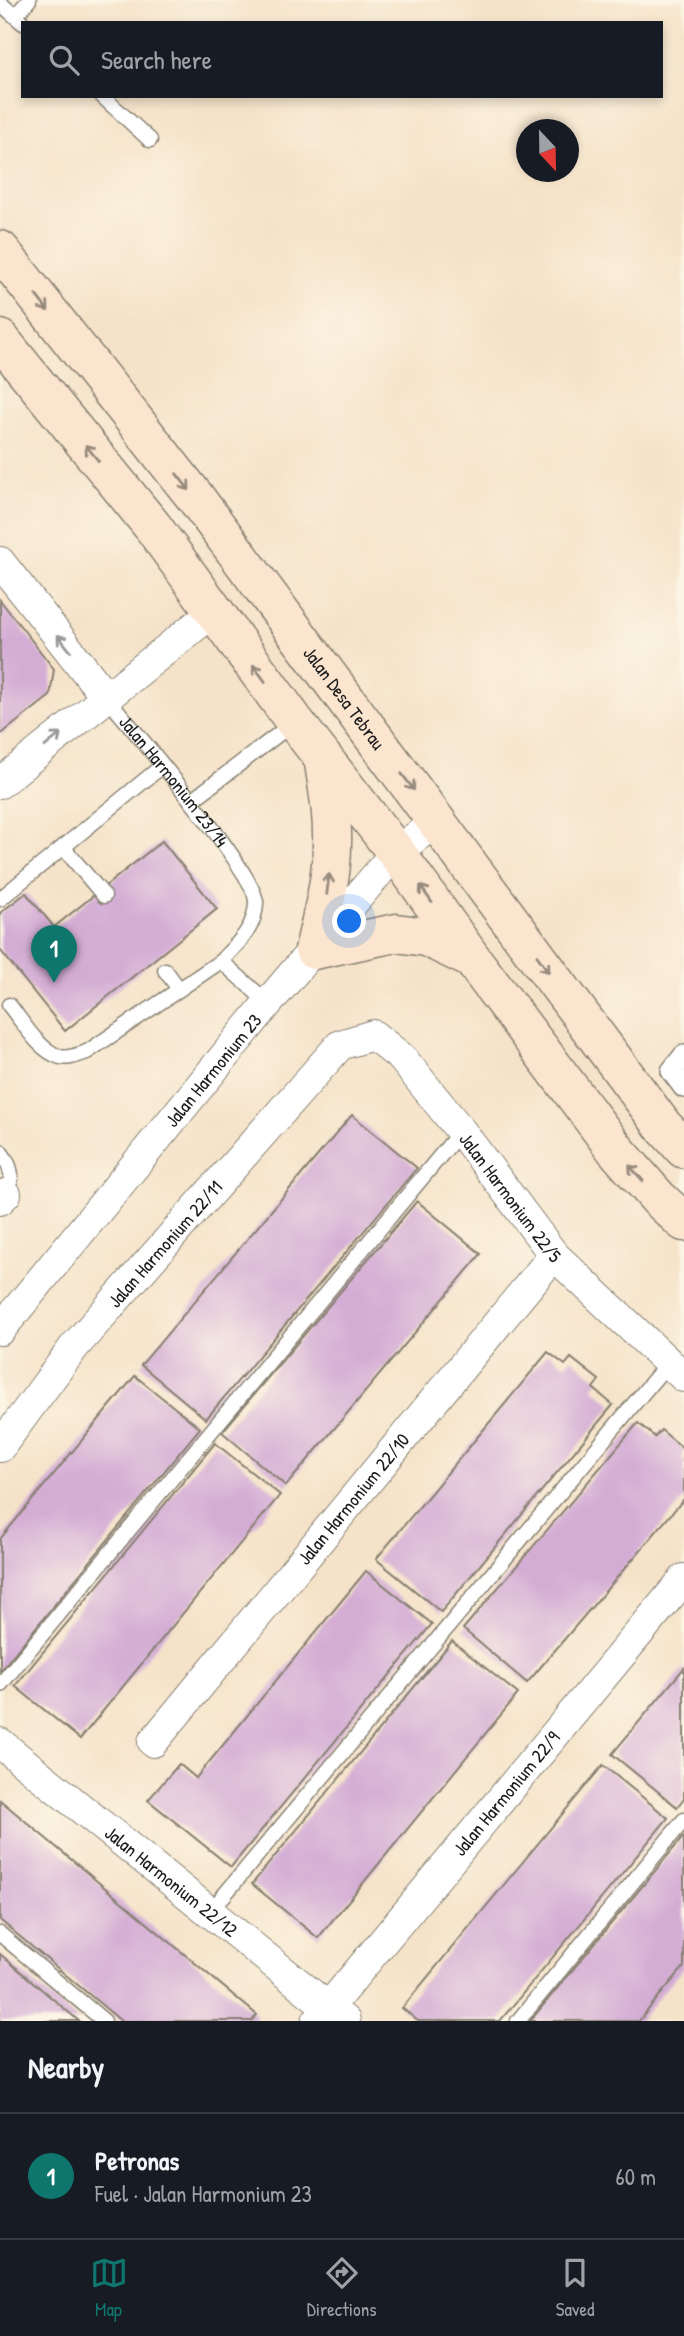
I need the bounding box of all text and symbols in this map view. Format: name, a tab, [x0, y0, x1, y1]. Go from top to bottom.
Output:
search box	[21, 21, 663, 98]
icon: search	[45, 41, 83, 79]
text: Search here	[101, 42, 212, 77]
north arrow	[516, 119, 579, 182]
one-way arrow	[35, 294, 50, 312]
one-way arrow	[85, 444, 100, 462]
one-way arrow	[176, 472, 191, 491]
one-way arrow	[56, 635, 71, 653]
street label: Jalan Desa Tebrau	[297, 641, 392, 755]
one-way arrow	[252, 664, 266, 683]
street label: Jalan Harmonium 23/14	[113, 709, 235, 852]
one-way arrow	[43, 732, 61, 748]
one-way arrow	[400, 772, 415, 791]
one-way arrow	[321, 873, 334, 896]
one-way arrow	[418, 885, 433, 904]
your location	[332, 904, 366, 938]
pin: 1	[31, 925, 77, 983]
one-way arrow	[536, 955, 551, 973]
street label: Jalan Harmonium 23	[159, 1008, 267, 1132]
street label: Jalan Harmonium 22/5	[454, 1127, 567, 1268]
one-way arrow	[628, 1164, 644, 1182]
street label: Jalan Harmonium 22/11	[102, 1174, 228, 1313]
street label: Jalan Harmonium 22/10	[291, 1428, 415, 1570]
street label: Jalan Harmonium 22/9	[447, 1725, 566, 1861]
street label: Jalan Harmonium 22/12	[99, 1820, 243, 1943]
text: Nearby	[28, 2047, 104, 2087]
text: Petronas	[95, 2143, 179, 2178]
text: 1	[47, 2161, 55, 2192]
text: 60 m	[616, 2161, 656, 2192]
text: Fuel · Jalan Harmonium 23	[95, 2178, 312, 2209]
tab: Map	[90, 2254, 128, 2322]
tab: Directions	[307, 2254, 377, 2322]
tab: Saved	[556, 2254, 594, 2322]

